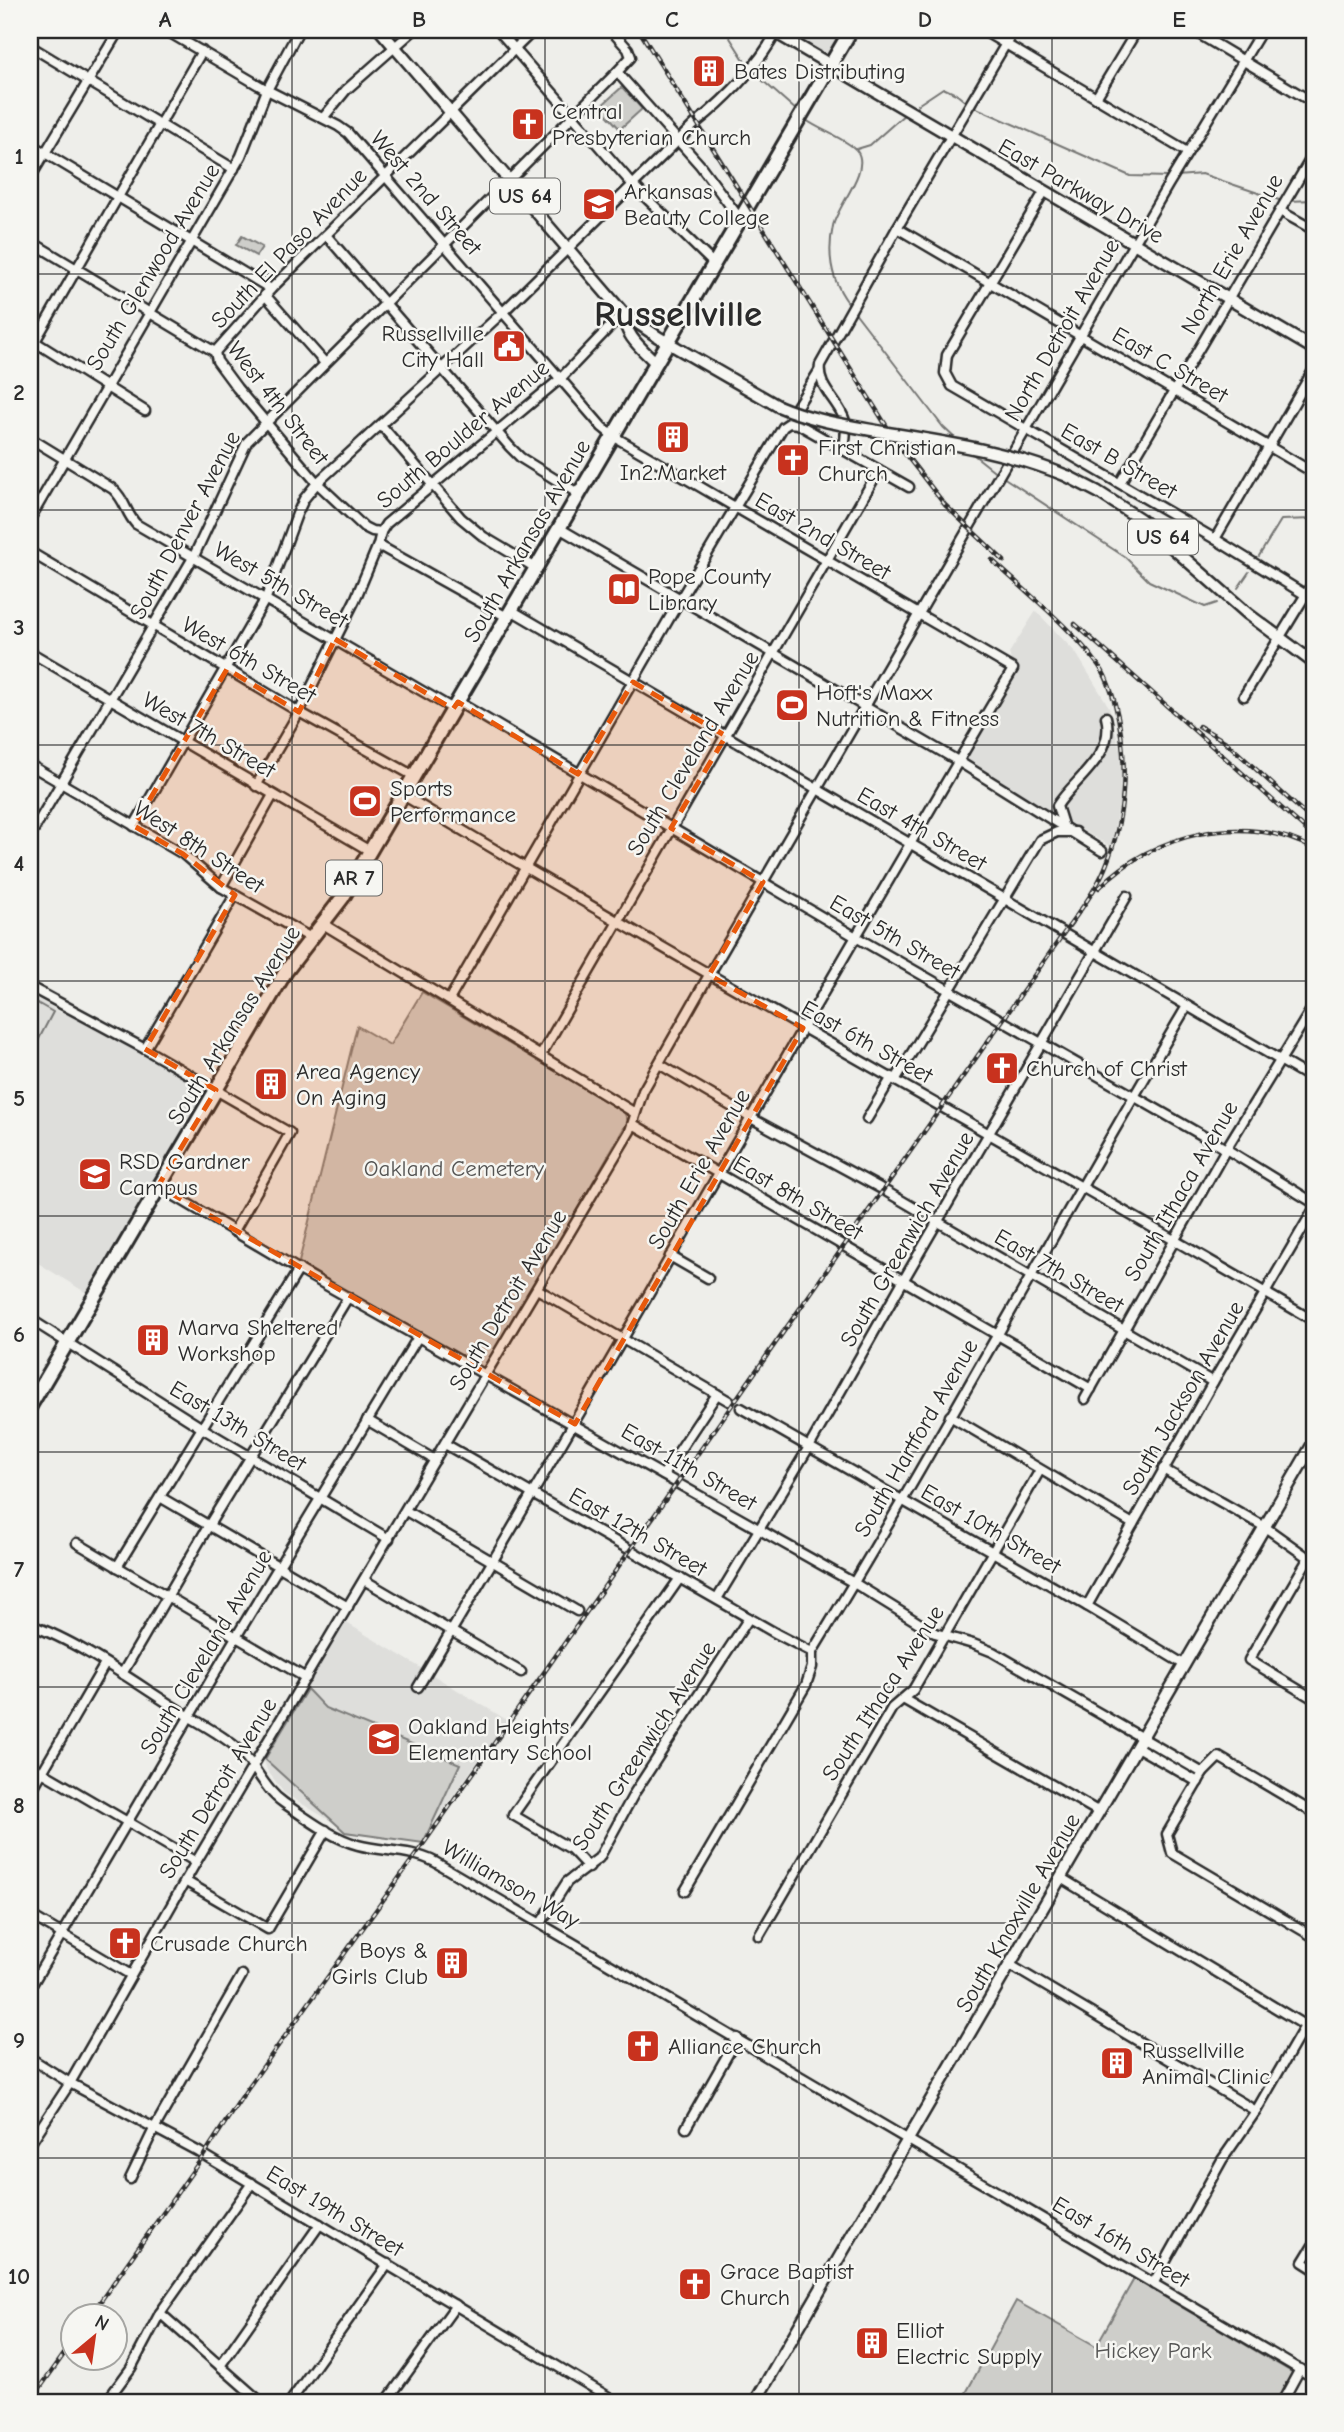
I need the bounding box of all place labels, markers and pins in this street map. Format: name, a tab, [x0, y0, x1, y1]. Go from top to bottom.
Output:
building icon: Bates Distributing	[690, 52, 728, 90]
place label: Bates Distributing	[734, 58, 906, 85]
place label: Central Presbyterian Church	[552, 98, 751, 151]
church icon: Central Presbyterian Church	[509, 105, 547, 143]
place label: Arkansas Beauty College	[624, 178, 770, 231]
school or university icon: Arkansas Beauty College	[580, 185, 618, 223]
place label: Russellville City Hall	[381, 320, 484, 373]
public building icon: Russellville City Hall	[490, 327, 528, 365]
building icon: In2.Market	[654, 418, 692, 456]
place label: First Christian Church	[818, 434, 956, 487]
church icon: First Christian Church	[774, 441, 812, 479]
place label: In2.Market	[620, 459, 728, 486]
place label: Pope County Library	[648, 563, 772, 616]
library icon: Pope County Library	[605, 570, 643, 608]
place label: Hoft's Maxx Nutrition & Fitness	[816, 679, 999, 732]
sports icon: Hoft's Maxx Nutrition & Fitness	[773, 686, 811, 724]
place label: Sports Performance	[390, 775, 516, 828]
sports icon: Sports Performance	[346, 782, 384, 820]
church icon: Church of Christ	[983, 1049, 1021, 1087]
place label: Church of Christ	[1026, 1055, 1188, 1082]
place label: Area Agency On Aging	[296, 1058, 421, 1111]
building icon: Area Agency On Aging	[252, 1065, 290, 1103]
place label: RSD Gardner Campus	[119, 1148, 251, 1201]
school or university icon: RSD Gardner Campus	[76, 1155, 114, 1193]
place label: Marva Sheltered Workshop	[178, 1314, 338, 1367]
building icon: Marva Sheltered Workshop	[134, 1321, 172, 1359]
place label: Oakland Heights Elementary School	[408, 1713, 592, 1766]
school or university icon: Oakland Heights Elementary School	[365, 1720, 403, 1758]
church icon: Crusade Church	[106, 1924, 144, 1962]
place label: Crusade Church	[150, 1930, 308, 1957]
place label: Boys & Girls Club	[332, 1937, 428, 1990]
building icon: Boys & Girls Club	[433, 1944, 471, 1982]
church icon: Alliance Church	[624, 2027, 662, 2065]
place label: Alliance Church	[668, 2033, 822, 2060]
place label: Russellville Animal Clinic	[1142, 2037, 1270, 2090]
building icon: Russellville Animal Clinic	[1098, 2044, 1136, 2082]
place label: Grace Baptist Church	[720, 2258, 855, 2311]
church icon: Grace Baptist Church	[676, 2265, 714, 2303]
place label: Elliot Electric Supply	[896, 2317, 1042, 2370]
building icon: Elliot Electric Supply	[853, 2324, 891, 2362]

